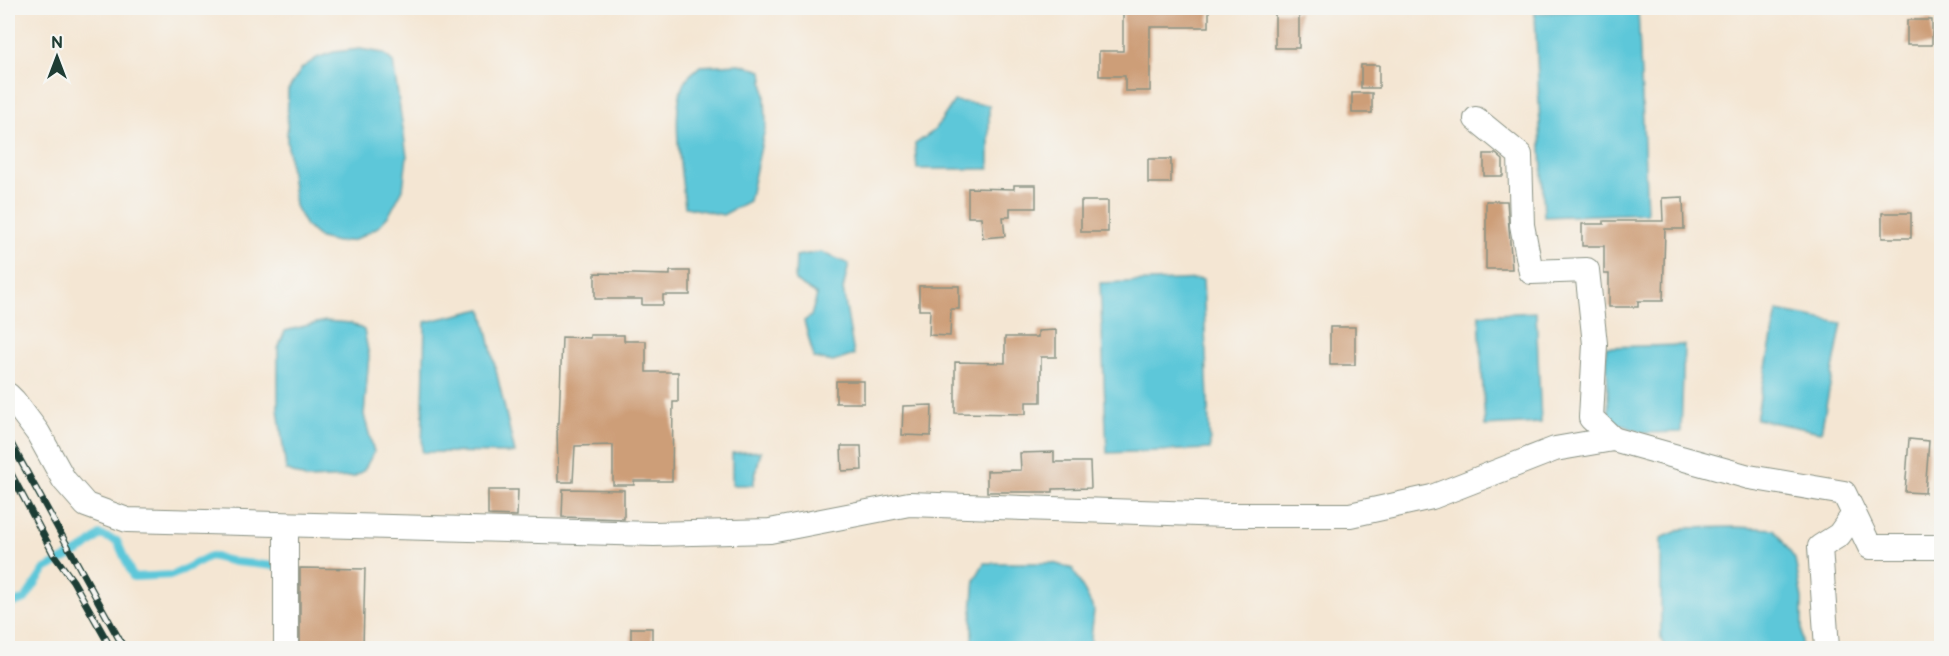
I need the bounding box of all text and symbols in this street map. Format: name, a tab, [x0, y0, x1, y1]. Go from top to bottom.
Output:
north arrow	[27, 27, 87, 87]
text: N	[51, 34, 63, 53]

